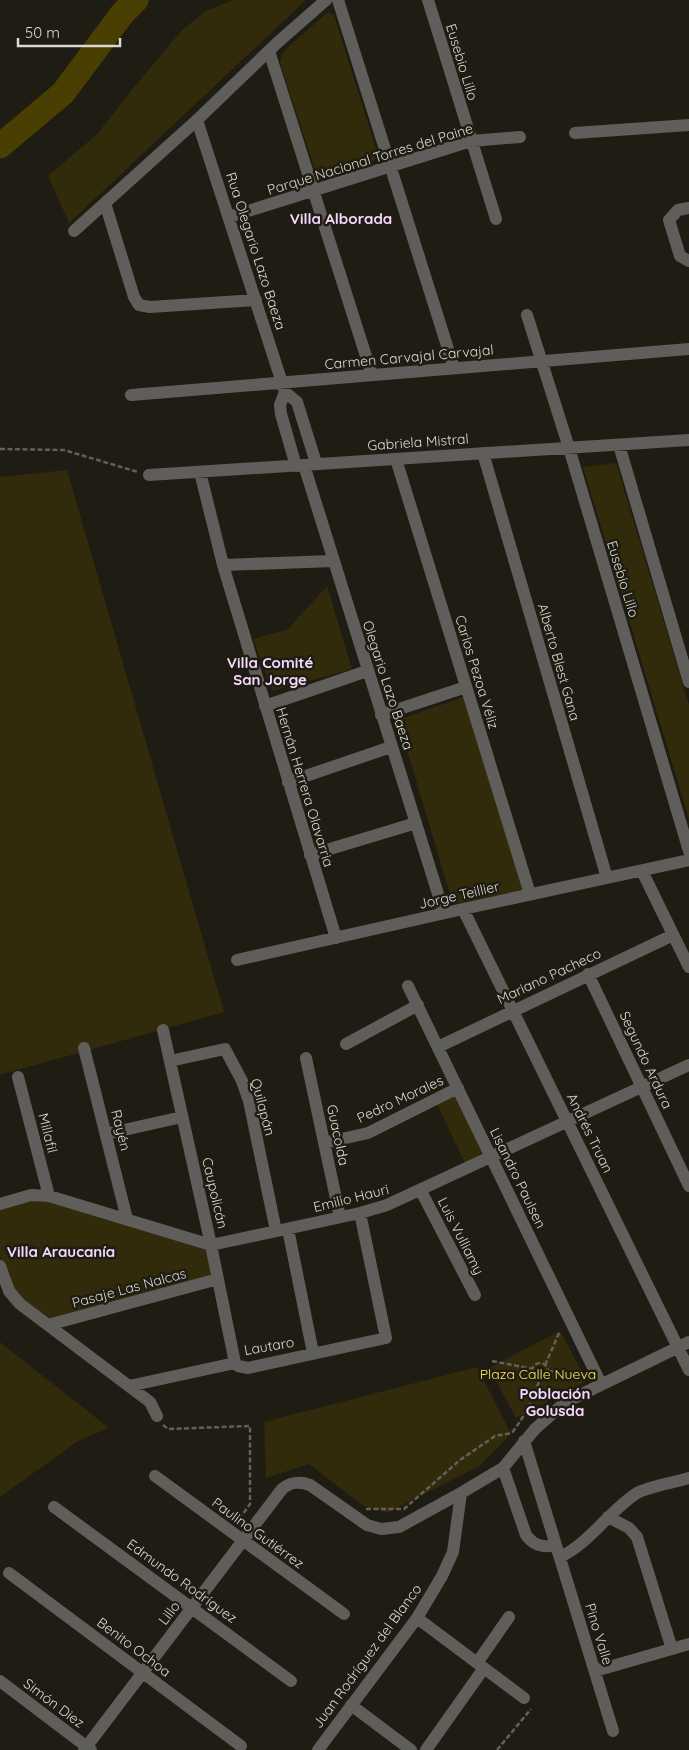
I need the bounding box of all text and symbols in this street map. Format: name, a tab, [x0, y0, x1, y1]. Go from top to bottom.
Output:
scale bar	[18, 15, 120, 47]
street label: Eusebio Lillo	[442, 21, 482, 103]
text: 50 m	[25, 23, 60, 42]
street label: Parque Nacional Torres del Paine	[265, 119, 475, 199]
street label: Rua Olegario Lazo Baeza	[222, 170, 290, 332]
district label: Villa Alborada	[290, 209, 392, 228]
street label: Carmen Carvajal Carvajal	[324, 341, 494, 373]
street label: Gabriela Mistral	[367, 429, 469, 455]
street label: Eusebio Lillo	[603, 538, 643, 620]
street label: Alberto Blest Gana	[534, 601, 584, 723]
street label: Carlos Pezoa Véliz	[451, 613, 503, 731]
street label: Olegario Lazo Baeza	[359, 618, 417, 752]
district label: Villa Comité San Jorge	[227, 653, 313, 689]
street label: Hernán Herrera Olavarria	[272, 705, 338, 869]
street label: Jorge Teillier	[417, 877, 502, 913]
street label: Mariano Pacheco	[494, 944, 604, 1008]
street label: Segundo Ardura	[616, 1008, 676, 1112]
street label: Pedro Morales	[354, 1071, 446, 1127]
street label: Quilapán	[247, 1076, 279, 1138]
street label: Andrés Truan	[563, 1090, 617, 1176]
street label: Guacolda	[323, 1103, 353, 1167]
street label: Rayén	[107, 1108, 135, 1152]
street label: Millafil	[34, 1111, 62, 1155]
street label: Lisandro Paulsen	[486, 1125, 550, 1231]
street label: Caupolicán	[198, 1156, 232, 1230]
street label: Emilio Hauri	[311, 1180, 391, 1216]
street label: Luis Vulliamy	[434, 1194, 488, 1278]
district label: Villa Araucanía	[7, 1242, 115, 1261]
street label: Pasaje Las Nalcas	[70, 1264, 188, 1312]
street label: Lautaro	[243, 1333, 295, 1359]
park label: Plaza Calle Nueva	[480, 1365, 596, 1383]
district label: Población Golusda	[520, 1384, 590, 1420]
street label: Paulino Gutiérrez	[208, 1494, 308, 1573]
street label: Edmundo Rodríguez	[123, 1535, 241, 1627]
street label: Juan Rodríguez del Blanco	[309, 1580, 425, 1732]
street label: Lillo	[154, 1598, 184, 1628]
street label: Pino Valle	[581, 1601, 617, 1667]
street label: Benito Ochoa	[93, 1613, 175, 1681]
street label: Simón Diez	[20, 1674, 88, 1732]

